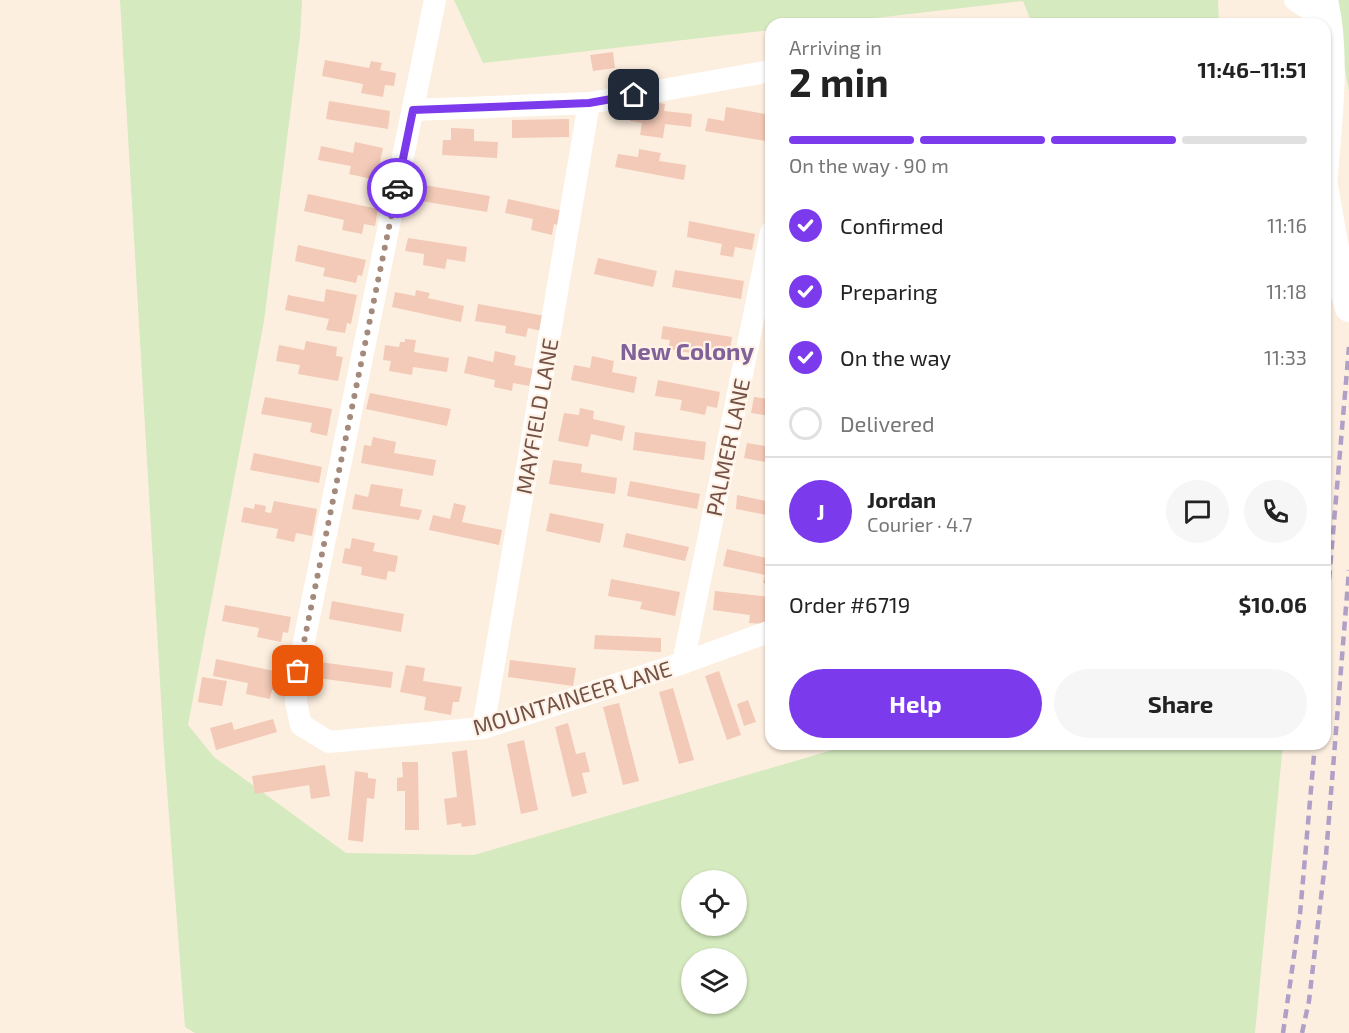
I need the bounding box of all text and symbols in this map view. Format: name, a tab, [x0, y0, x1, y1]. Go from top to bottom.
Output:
text: Arriving in	[789, 35, 882, 59]
text: 11:46–11:51	[1197, 56, 1307, 82]
text: 2 min	[789, 58, 889, 105]
pin	[608, 69, 659, 120]
icon: home	[617, 78, 650, 111]
text: On the way · 90 m	[789, 153, 949, 177]
courier	[367, 158, 427, 218]
icon: car	[381, 172, 414, 205]
icon: check	[789, 209, 822, 242]
text: Confirmed	[840, 212, 944, 238]
text: 11:16	[1267, 213, 1307, 237]
icon: check	[789, 275, 822, 308]
text: Preparing	[840, 278, 938, 304]
text: 11:18	[1266, 279, 1307, 303]
street label: MAYFIELD LANE	[509, 336, 563, 496]
district label: New Colony	[620, 336, 755, 365]
icon: check	[789, 341, 822, 374]
text: On the way	[840, 344, 951, 370]
text: 11:33	[1264, 345, 1307, 369]
street label: PALMER LANE	[700, 376, 754, 518]
text: Delivered	[840, 410, 935, 436]
button: chat	[1166, 480, 1229, 543]
button: phone	[1244, 480, 1307, 543]
text: Jordan	[867, 486, 936, 512]
text: J	[816, 498, 825, 524]
text: Courier · 4.7	[867, 512, 973, 536]
text: Order #6719	[789, 591, 910, 617]
text: $10.06	[1239, 591, 1307, 617]
pin	[272, 645, 323, 696]
icon: bag	[281, 654, 314, 687]
street label: MOUNTAINEER LANE	[469, 654, 675, 740]
button: Help	[789, 669, 1042, 738]
button: Share	[1054, 669, 1307, 738]
map controls	[681, 870, 747, 1014]
button: locate	[681, 870, 747, 936]
button: layers	[681, 948, 747, 1014]

